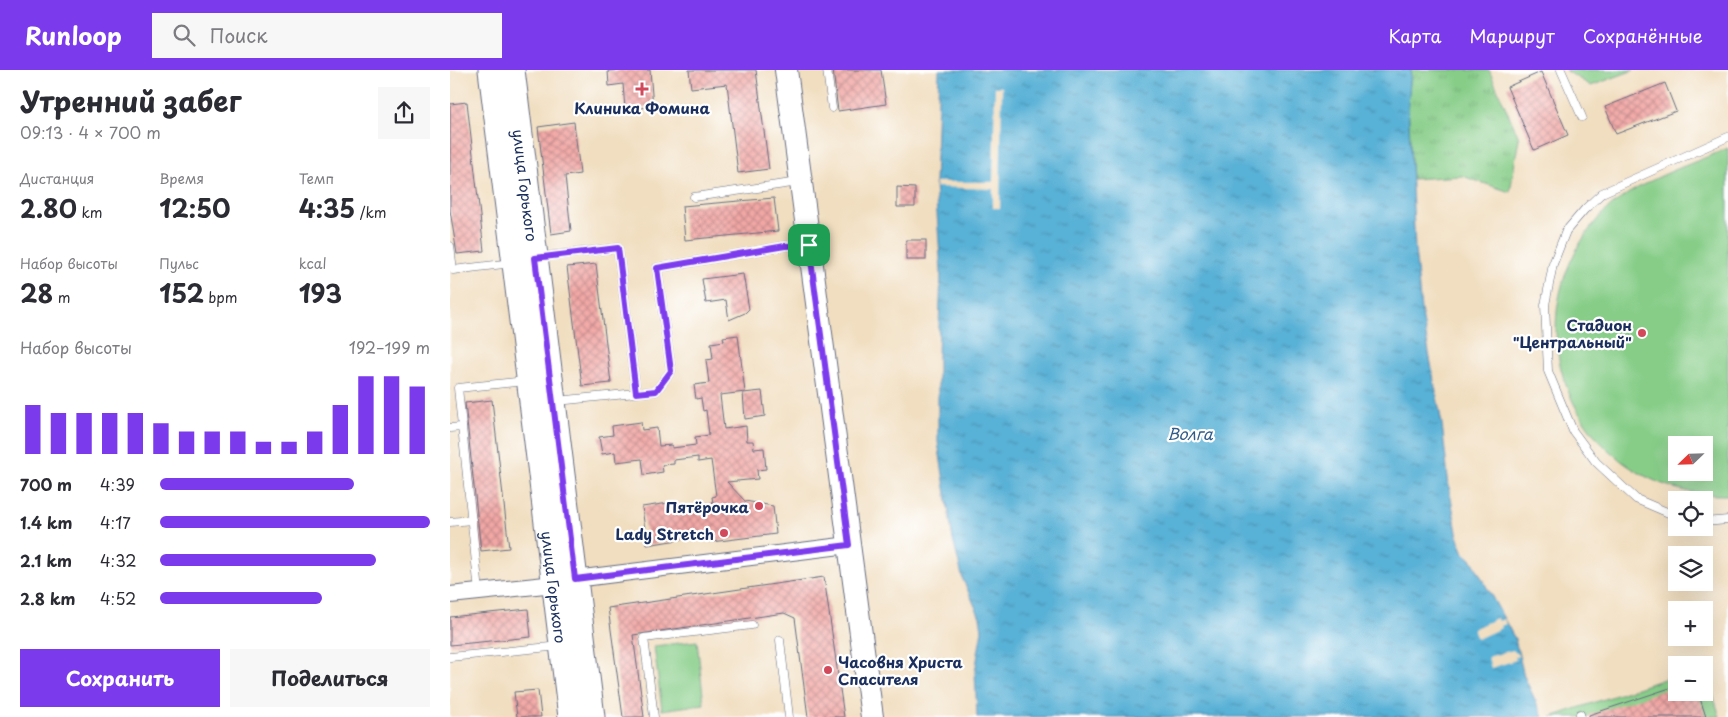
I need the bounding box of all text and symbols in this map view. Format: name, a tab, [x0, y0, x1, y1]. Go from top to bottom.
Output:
search box	[152, 13, 502, 58]
text: Runloop	[25, 17, 122, 53]
icon: search	[170, 21, 198, 49]
text: Поиск	[210, 21, 268, 49]
text: Карта	[1389, 22, 1441, 49]
text: Маршрут	[1469, 22, 1555, 49]
text: Сохранённые	[1583, 22, 1703, 49]
text: Утренний забег	[20, 79, 241, 122]
marker: Клиника Фомина	[635, 82, 649, 96]
button: share	[378, 87, 430, 139]
place label: Клиника Фомина	[574, 96, 711, 119]
text: 09:13 · 4 × 700 m	[20, 120, 161, 144]
street label: улица Горького	[508, 128, 545, 243]
text: Дистанция	[20, 168, 94, 189]
text: Время	[159, 168, 204, 189]
text: Темп	[299, 168, 334, 189]
text: 2.80	[20, 189, 77, 227]
text: 12:50	[159, 189, 231, 227]
text: 4:35	[299, 189, 355, 227]
text: km	[77, 202, 103, 223]
text: /km	[355, 202, 387, 223]
pin	[788, 224, 830, 266]
icon: arrive	[795, 231, 823, 259]
text: Набор высоты	[20, 253, 118, 274]
text: Пульс	[159, 253, 199, 274]
text: kcal	[299, 253, 327, 274]
text: 28	[20, 274, 53, 312]
text: 152	[159, 274, 204, 312]
text: 193	[299, 274, 342, 312]
text: m	[53, 287, 71, 308]
text: bpm	[204, 287, 238, 308]
place label: Стадион "Центральный"	[1513, 313, 1632, 353]
marker: Стадион "Центральный"	[1636, 327, 1648, 339]
text: Набор высоты	[20, 335, 132, 359]
text: 192–199 m	[349, 335, 430, 359]
water label: Волга	[1167, 421, 1214, 445]
north arrow	[1668, 436, 1712, 481]
map controls	[1668, 436, 1713, 701]
text: 700 m	[20, 472, 72, 496]
text: 4:39	[100, 472, 135, 496]
button: locate	[1668, 491, 1713, 536]
place label: Пятёрочка	[666, 495, 750, 518]
marker: Пятёрочка	[753, 500, 765, 512]
text: 1.4 km	[20, 510, 72, 534]
text: 4:17	[100, 510, 131, 534]
place label: Lady Stretch	[616, 522, 714, 545]
marker: Lady Stretch	[718, 527, 730, 539]
street label: улица Горького	[537, 530, 573, 645]
button: layers	[1668, 546, 1713, 591]
text: 2.1 km	[20, 548, 72, 572]
text: 4:32	[100, 548, 137, 572]
text: 2.8 km	[20, 586, 75, 610]
text: 4:52	[100, 586, 136, 610]
button: +	[1668, 601, 1713, 646]
button: Сохранить	[20, 649, 220, 707]
button: Поделиться	[230, 649, 430, 707]
place label: Часовня Христа Спасителя	[838, 650, 963, 690]
button: −	[1668, 656, 1713, 701]
marker: Часовня Христа Спасителя	[822, 664, 834, 676]

